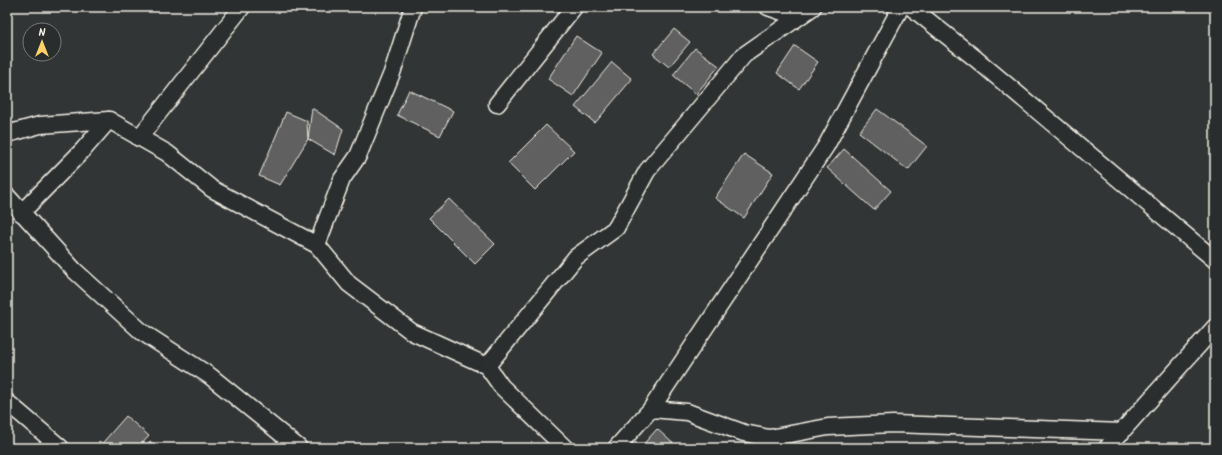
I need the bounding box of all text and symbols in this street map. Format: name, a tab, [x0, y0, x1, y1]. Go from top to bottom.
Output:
north arrow	[22, 22, 62, 62]
text: N	[39, 24, 46, 42]

